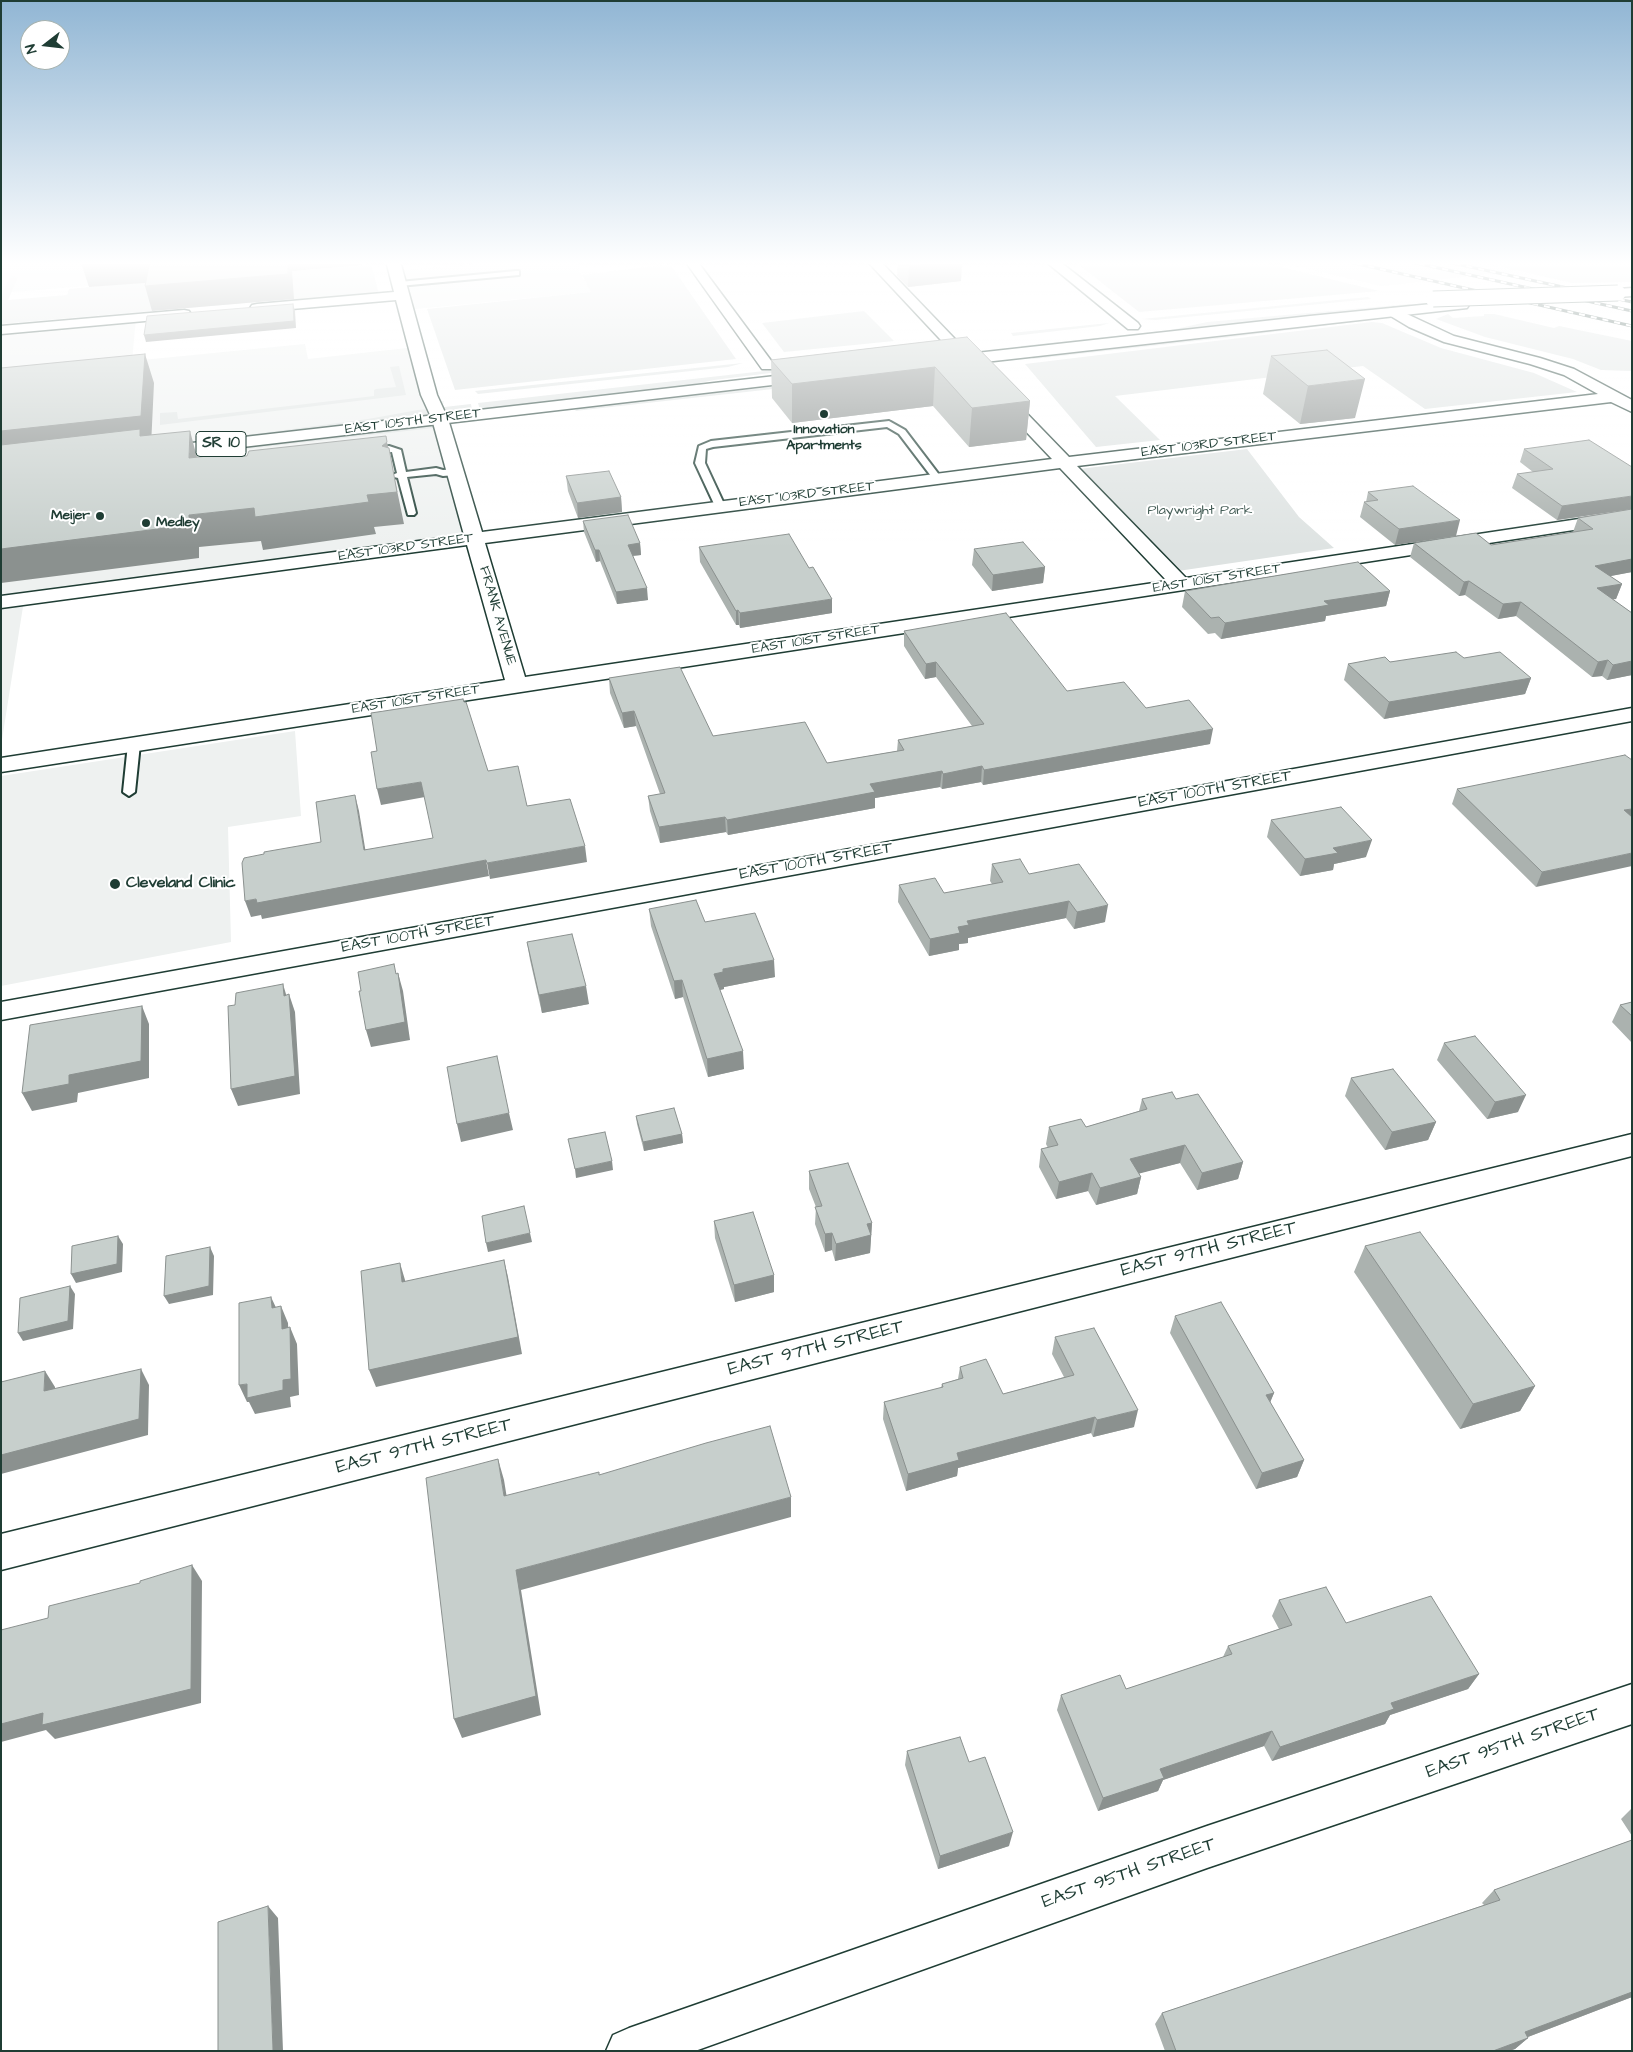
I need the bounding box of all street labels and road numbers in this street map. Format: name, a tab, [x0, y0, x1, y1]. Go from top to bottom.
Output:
street label: EAST 105TH STREET	[344, 405, 482, 439]
street label: EAST 103RD STREET	[1140, 428, 1278, 462]
road number: SR 10	[196, 432, 246, 456]
street label: EAST 103RD STREET	[738, 478, 876, 512]
street label: EAST 103RD STREET	[338, 530, 474, 566]
street label: EAST 101ST STREET	[1152, 561, 1282, 597]
street label: FRANK AVENUE	[475, 564, 519, 668]
street label: EAST 101ST STREET	[751, 622, 881, 658]
street label: EAST 101ST STREET	[351, 682, 481, 718]
street label: EAST 100TH STREET	[1137, 767, 1293, 813]
street label: EAST 100TH STREET	[738, 839, 894, 885]
street label: EAST 100TH STREET	[340, 912, 496, 958]
street label: EAST 97TH STREET	[1119, 1217, 1299, 1283]
street label: EAST 97TH STREET	[726, 1316, 906, 1382]
street label: EAST 97TH STREET	[334, 1414, 514, 1480]
street label: EAST 95TH STREET	[1423, 1704, 1603, 1784]
street label: EAST 95TH STREET	[1039, 1834, 1219, 1914]

